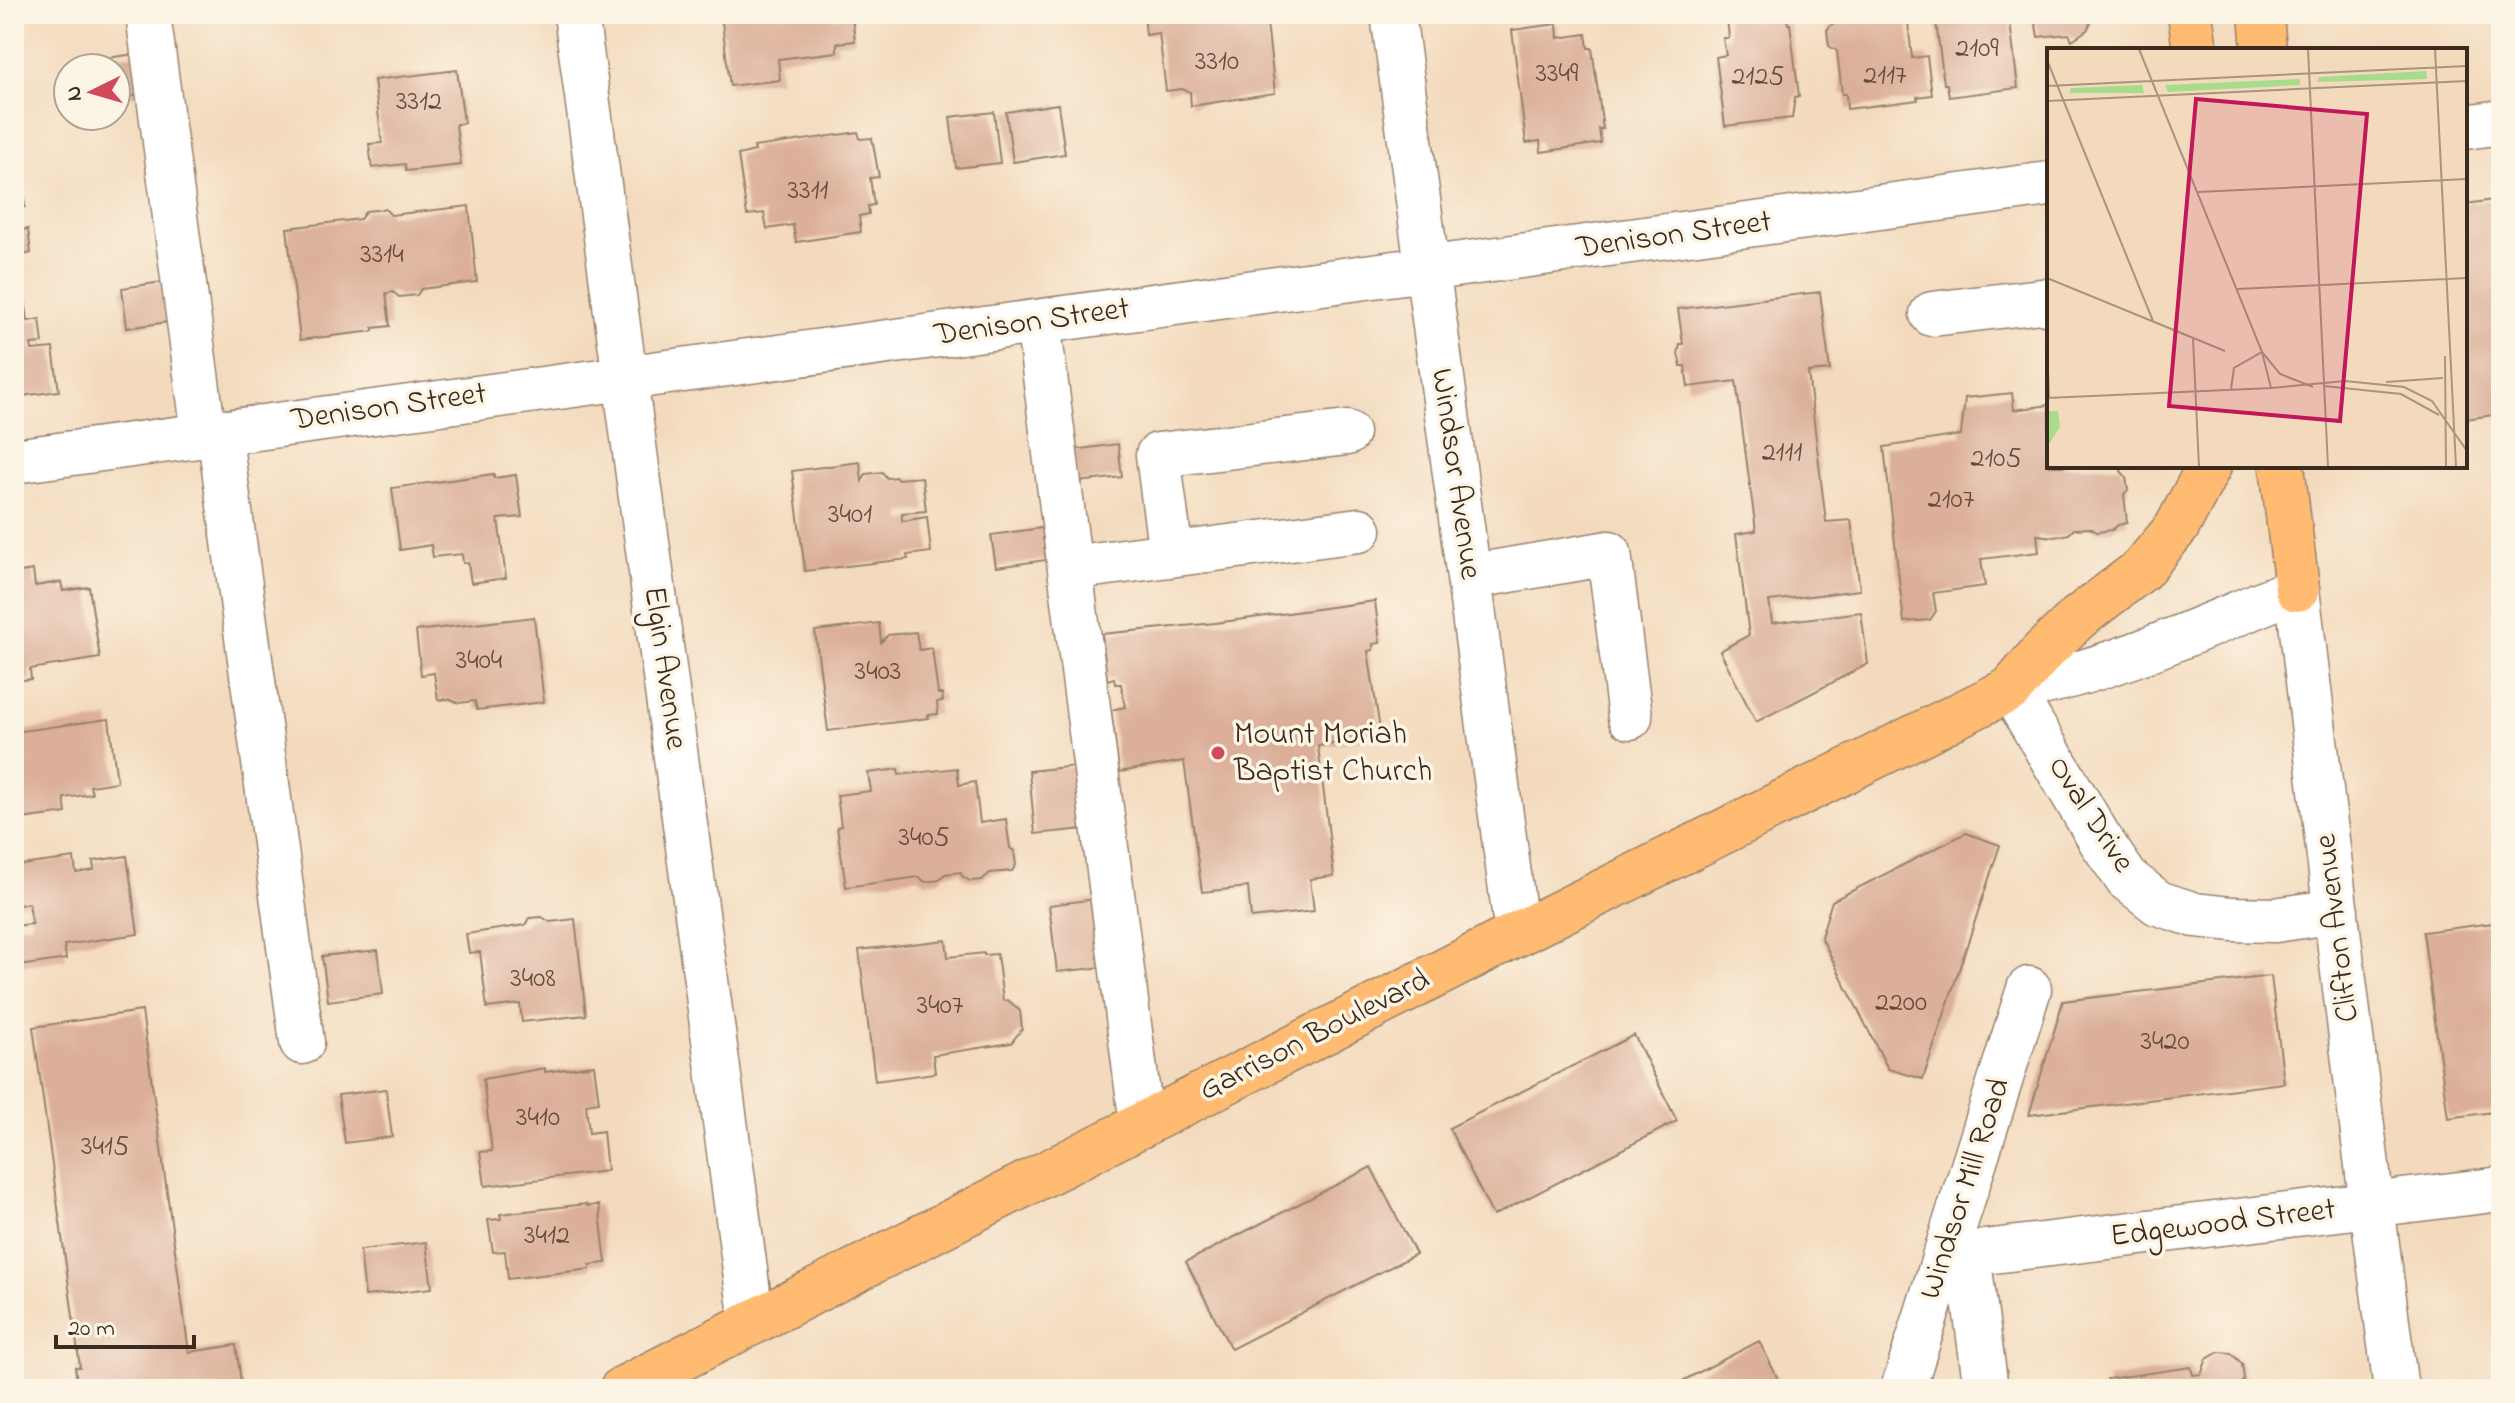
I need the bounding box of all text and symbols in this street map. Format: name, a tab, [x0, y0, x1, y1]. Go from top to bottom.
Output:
house number: 2109	[1955, 29, 1999, 70]
house number: 3310	[1195, 42, 1239, 83]
inset map	[2047, 48, 2467, 468]
north arrow	[52, 52, 132, 132]
house number: 3349	[1535, 54, 1579, 95]
house number: 2117	[1863, 56, 1907, 97]
house number: 2125	[1732, 57, 1784, 98]
house number: 3312	[396, 82, 442, 123]
text: N	[58, 85, 92, 102]
house number: 3311	[788, 171, 829, 212]
street label: Denison Street	[1572, 199, 1775, 273]
house number: 3314	[360, 235, 404, 276]
street label: Denison Street	[930, 286, 1133, 360]
street label: Windsor Avenue	[1417, 366, 1493, 583]
street label: Denison Street	[287, 371, 490, 445]
house number: 2111	[1762, 433, 1802, 474]
house number: 2105	[1971, 439, 2021, 480]
house number: 2107	[1928, 480, 1975, 521]
house number: 3401	[828, 495, 872, 536]
street label: Elgin Avenue	[629, 583, 699, 753]
house number: 3404	[456, 641, 503, 682]
house number: 3403	[855, 652, 901, 693]
place label: Mount Moriah Baptist Church	[1233, 712, 1432, 796]
marker: Mount Moriah Baptist Church	[1209, 744, 1227, 762]
street label: Oval Drive	[2035, 747, 2146, 883]
house number: 3405	[898, 818, 950, 859]
street label: Clifton Avenue	[2303, 831, 2373, 1025]
street label: Garrison Boulevard	[1191, 958, 1439, 1114]
house number: 3408	[510, 959, 556, 1000]
house number: 2200	[1875, 983, 1927, 1024]
house number: 3407	[917, 986, 964, 1027]
house number: 3420	[2140, 1022, 2190, 1063]
street label: Windsor Mill Road	[1908, 1072, 2024, 1306]
house number: 3410	[516, 1098, 560, 1139]
house number: 3415	[81, 1127, 129, 1168]
street label: Edgewood Street	[2108, 1187, 2339, 1261]
house number: 3412	[524, 1216, 570, 1257]
scale bar	[56, 1299, 194, 1349]
text: 20 m	[68, 1312, 115, 1347]

